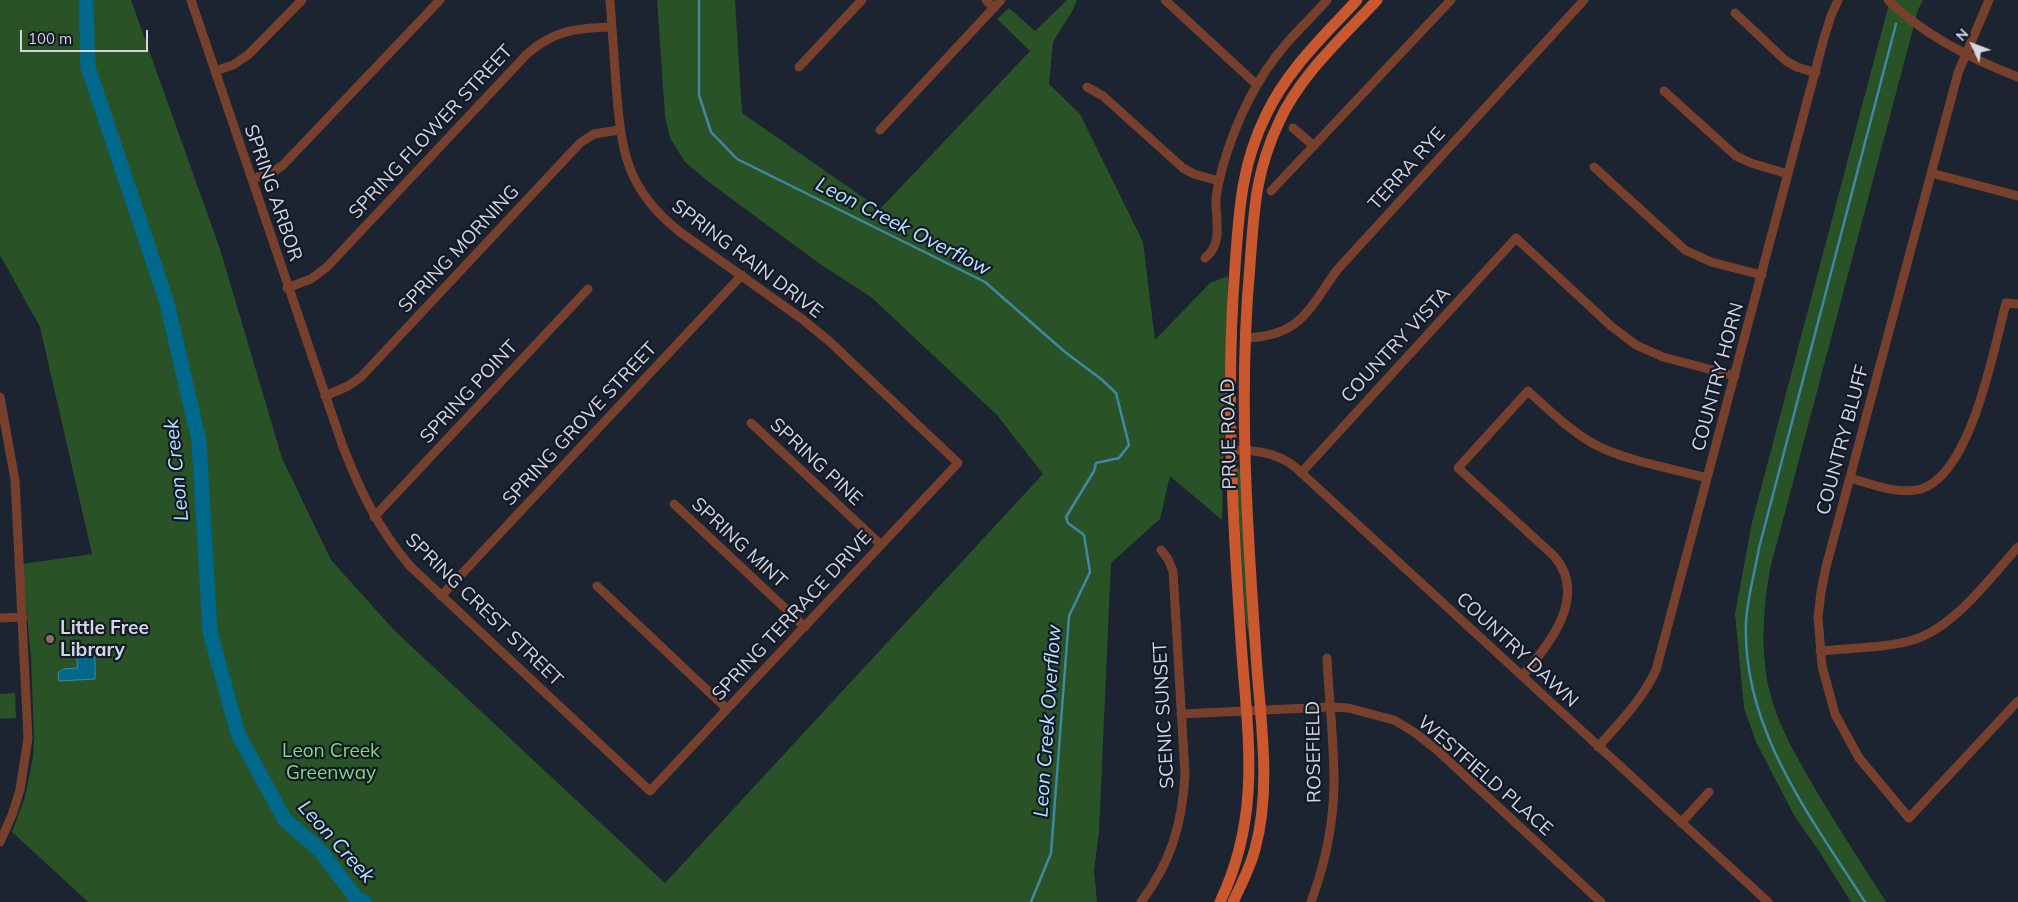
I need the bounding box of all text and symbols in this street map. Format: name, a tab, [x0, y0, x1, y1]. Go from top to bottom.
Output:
scale bar	[22, 20, 150, 52]
north arrow	[1948, 20, 1998, 70]
text: N	[1952, 25, 1972, 45]
text: 100 m	[28, 29, 72, 48]
street label: SPRING FLOWER STREET	[344, 40, 518, 224]
street label: SPRING ARBOR	[239, 122, 307, 264]
street label: TERRA RYE	[1364, 123, 1450, 215]
water label: Leon Creek Overflow	[812, 173, 994, 281]
street label: SPRING MORNING	[394, 180, 524, 318]
street label: SPRING RAIN DRIVE	[667, 195, 827, 323]
street label: COUNTRY VISTA	[1336, 282, 1456, 408]
street label: COUNTRY HORN	[1687, 300, 1749, 454]
street label: SPRING POINT	[415, 336, 523, 448]
street label: SPRING GROVE STREET	[498, 337, 662, 511]
street label: COUNTRY BLUFF	[1812, 363, 1874, 517]
street label: PRUE ROAD	[1217, 378, 1241, 490]
street label: SPRING PINE	[765, 413, 867, 511]
water label: Leon Creek	[160, 418, 194, 522]
street label: SPRING MINT	[687, 493, 791, 593]
street label: SPRING TERRACE DRIVE	[707, 526, 877, 706]
street label: SPRING CREST STREET	[400, 529, 568, 691]
street label: COUNTRY DAWN	[1451, 588, 1583, 712]
place label: Little Free Library	[60, 617, 149, 661]
water label: Leon Creek Overflow	[1029, 624, 1067, 818]
marker: Little Free Library	[44, 633, 56, 645]
street label: SCENIC SUNSET	[1149, 641, 1179, 789]
street label: ROSEFIELD	[1302, 701, 1326, 803]
street label: WESTFIELD PLACE	[1413, 711, 1557, 841]
park label: Leon Creek Greenway	[282, 740, 380, 784]
water label: Leon Creek	[293, 796, 379, 888]

